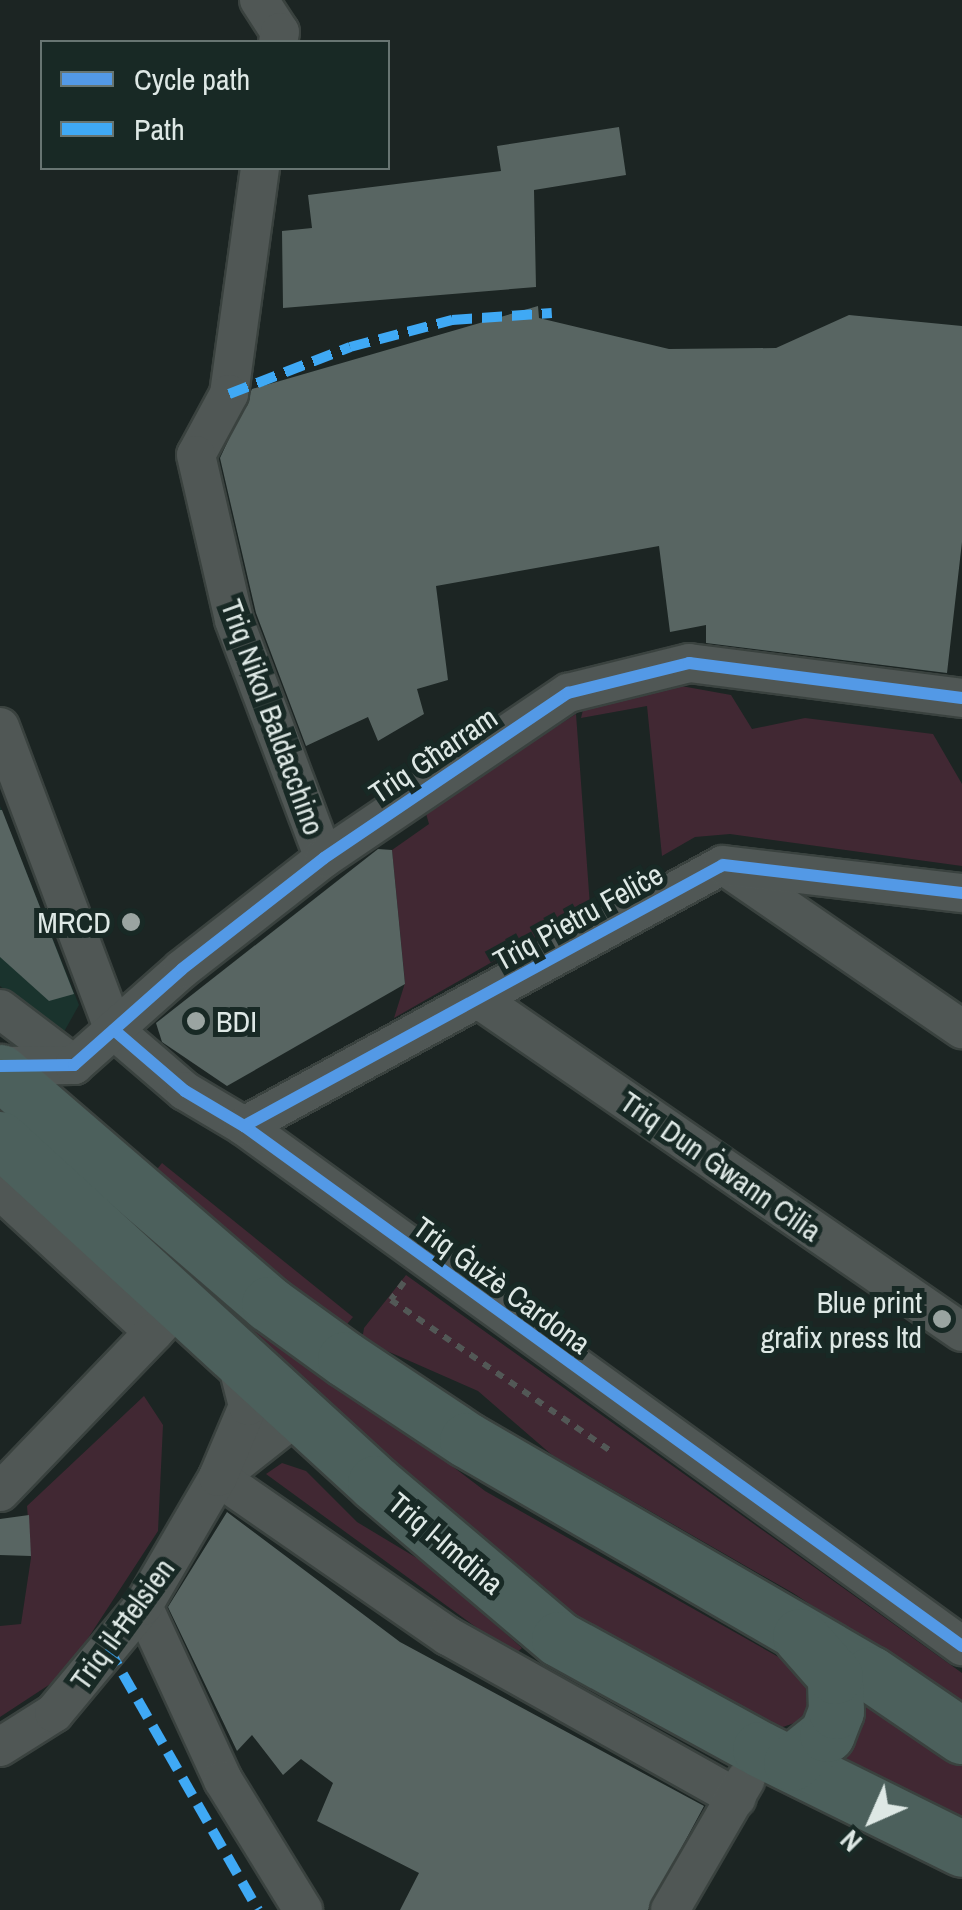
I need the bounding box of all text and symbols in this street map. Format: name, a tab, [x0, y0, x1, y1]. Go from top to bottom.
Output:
legend	[40, 40, 390, 170]
text: Cycle path	[134, 59, 250, 99]
text: Path	[134, 109, 185, 149]
street label: Triq Nikol Baldacchino	[214, 594, 332, 840]
street label: Triq Għarram	[362, 699, 504, 811]
street label: Triq Pietru Feliċe	[487, 856, 669, 978]
place label: MRCD	[37, 904, 111, 940]
marker: MRCD	[120, 911, 142, 933]
place label: BDI	[216, 1003, 257, 1039]
marker: BDI	[185, 1010, 207, 1032]
street label: Triq Dun Ġwann Cilia	[614, 1083, 828, 1249]
street label: Triq Ġużè Cardona	[407, 1209, 597, 1361]
place label: Blue print grafix press ltd	[761, 1284, 922, 1354]
marker: Blue print grafix press ltd	[931, 1308, 953, 1330]
street label: Triq l-Imdina	[381, 1485, 511, 1601]
street label: Triq il-Ħelsien	[62, 1551, 182, 1697]
north arrow	[822, 1770, 922, 1870]
text: N	[831, 1822, 870, 1861]

